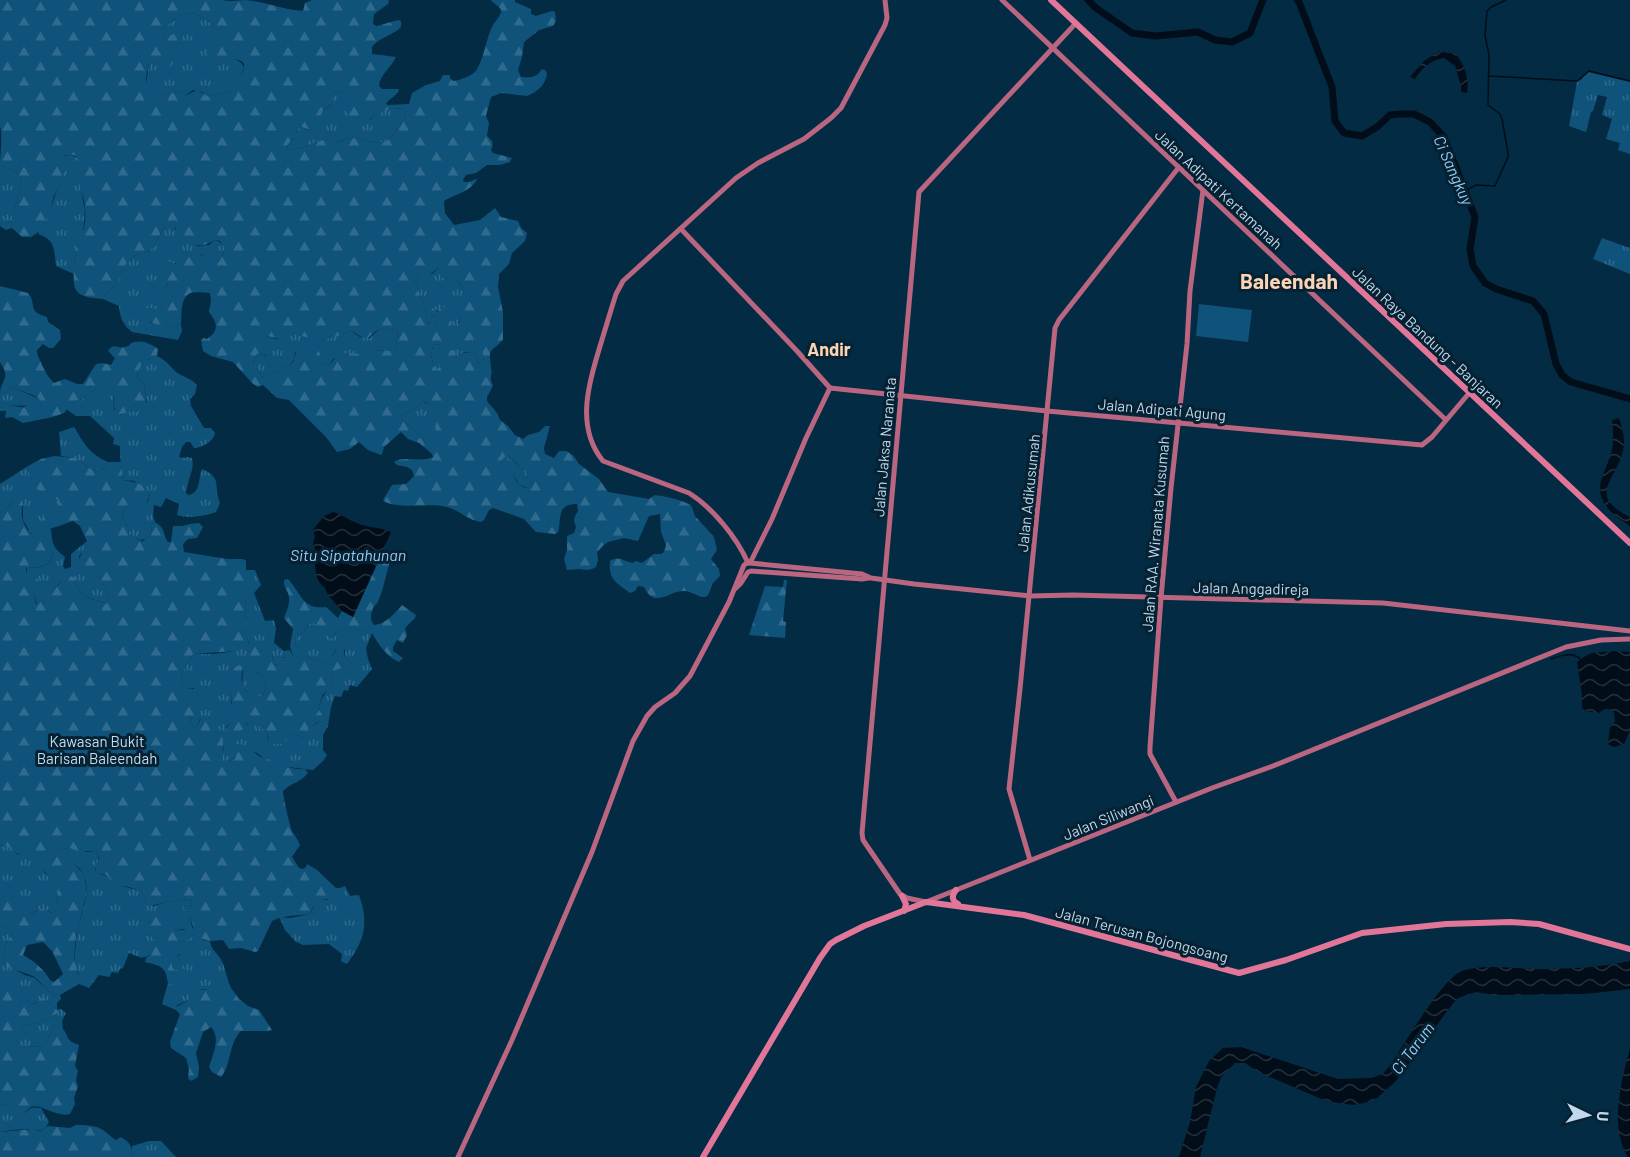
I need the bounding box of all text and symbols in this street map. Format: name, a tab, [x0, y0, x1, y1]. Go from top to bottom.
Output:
street label: Jalan Adipati Kertamanah	[1152, 125, 1286, 253]
water label: Ci Sangkuy	[1430, 132, 1478, 208]
street label: Jalan Raya Bandung - Banjaran	[1349, 262, 1507, 412]
district label: Baleendah	[1240, 268, 1338, 293]
district label: Andir	[807, 338, 851, 360]
street label: Jalan Jaksa Naranata	[869, 377, 899, 517]
street label: Jalan Adipati Agung	[1097, 394, 1227, 424]
street label: Jalan Adikusumah	[1013, 433, 1043, 553]
street label: Jalan RAA. Wiranata Kusumah	[1137, 436, 1173, 632]
water label: Situ Sipatahunan	[290, 545, 406, 564]
street label: Jalan Anggadireja	[1193, 578, 1309, 598]
park label: Kawasan Bukit Barisan Baleendah	[37, 732, 157, 767]
street label: Jalan Siliwangi	[1060, 791, 1156, 843]
street label: Jalan Terusan Bojongsoang	[1054, 902, 1230, 966]
water label: Ci Tarum	[1386, 1018, 1438, 1078]
north arrow	[1558, 1085, 1618, 1145]
text: U	[1594, 1111, 1613, 1122]

